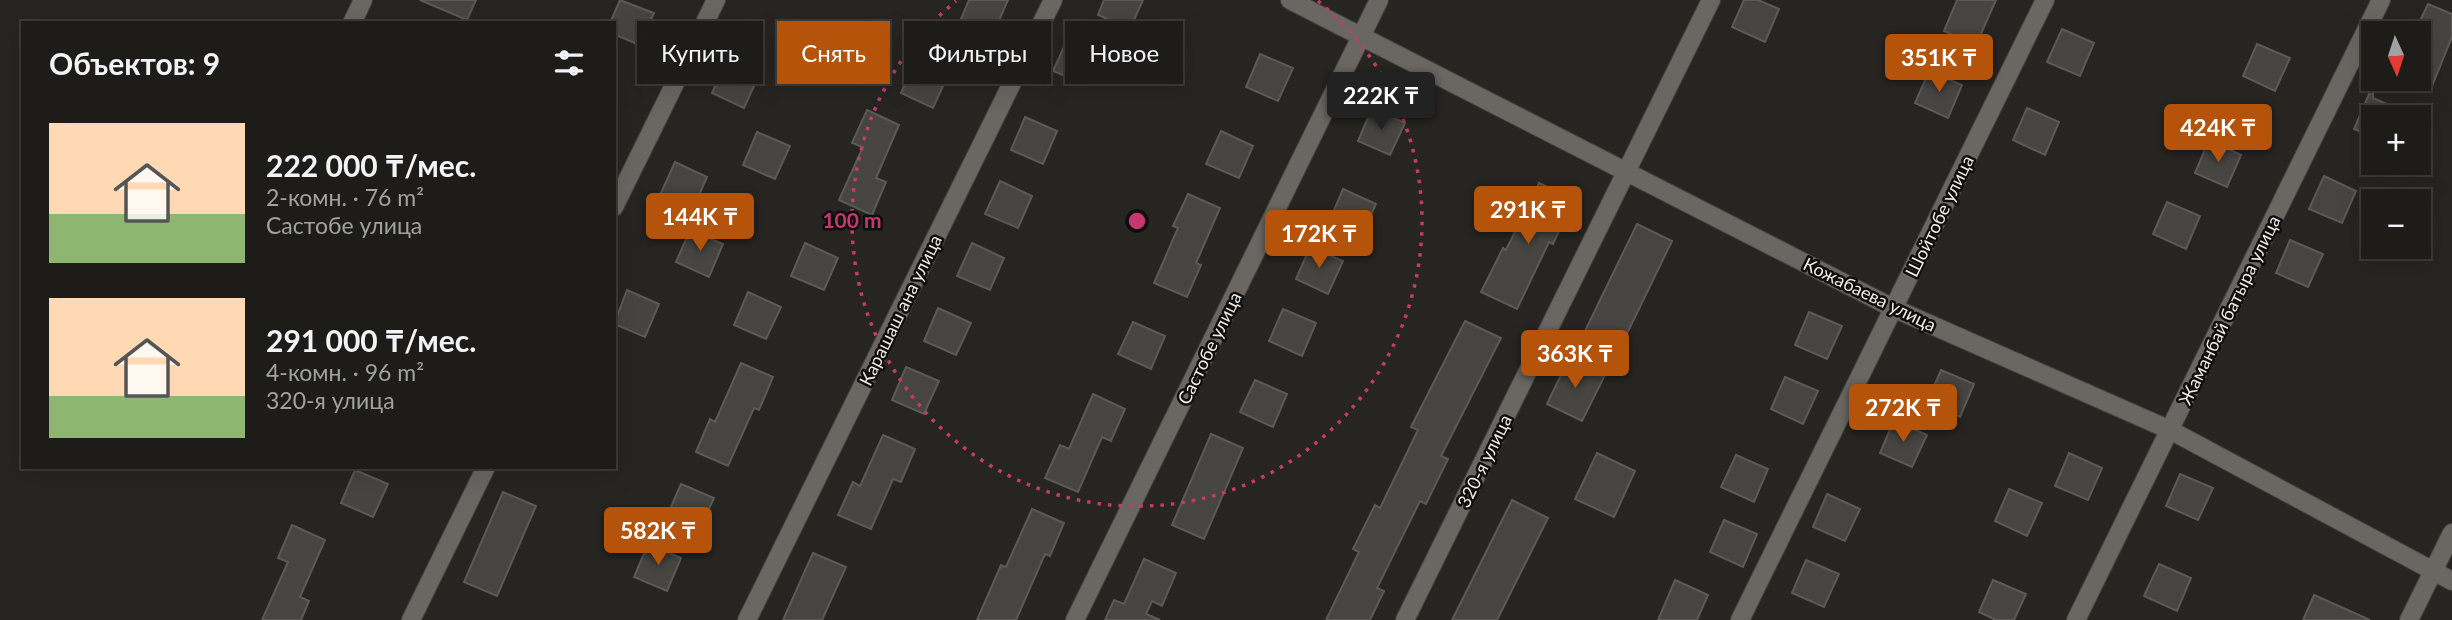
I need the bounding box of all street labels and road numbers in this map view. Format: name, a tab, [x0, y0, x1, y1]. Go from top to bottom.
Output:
street label: Шойтобе улица	[1900, 152, 1978, 280]
street label: Жаманбай батыра улица	[2174, 212, 2284, 408]
street label: Карашаш ана улица	[854, 231, 946, 389]
street label: Кожабаева улица	[1800, 252, 1940, 336]
street label: Састобе улица	[1172, 288, 1246, 408]
street label: 320-я улица	[1452, 411, 1516, 511]

